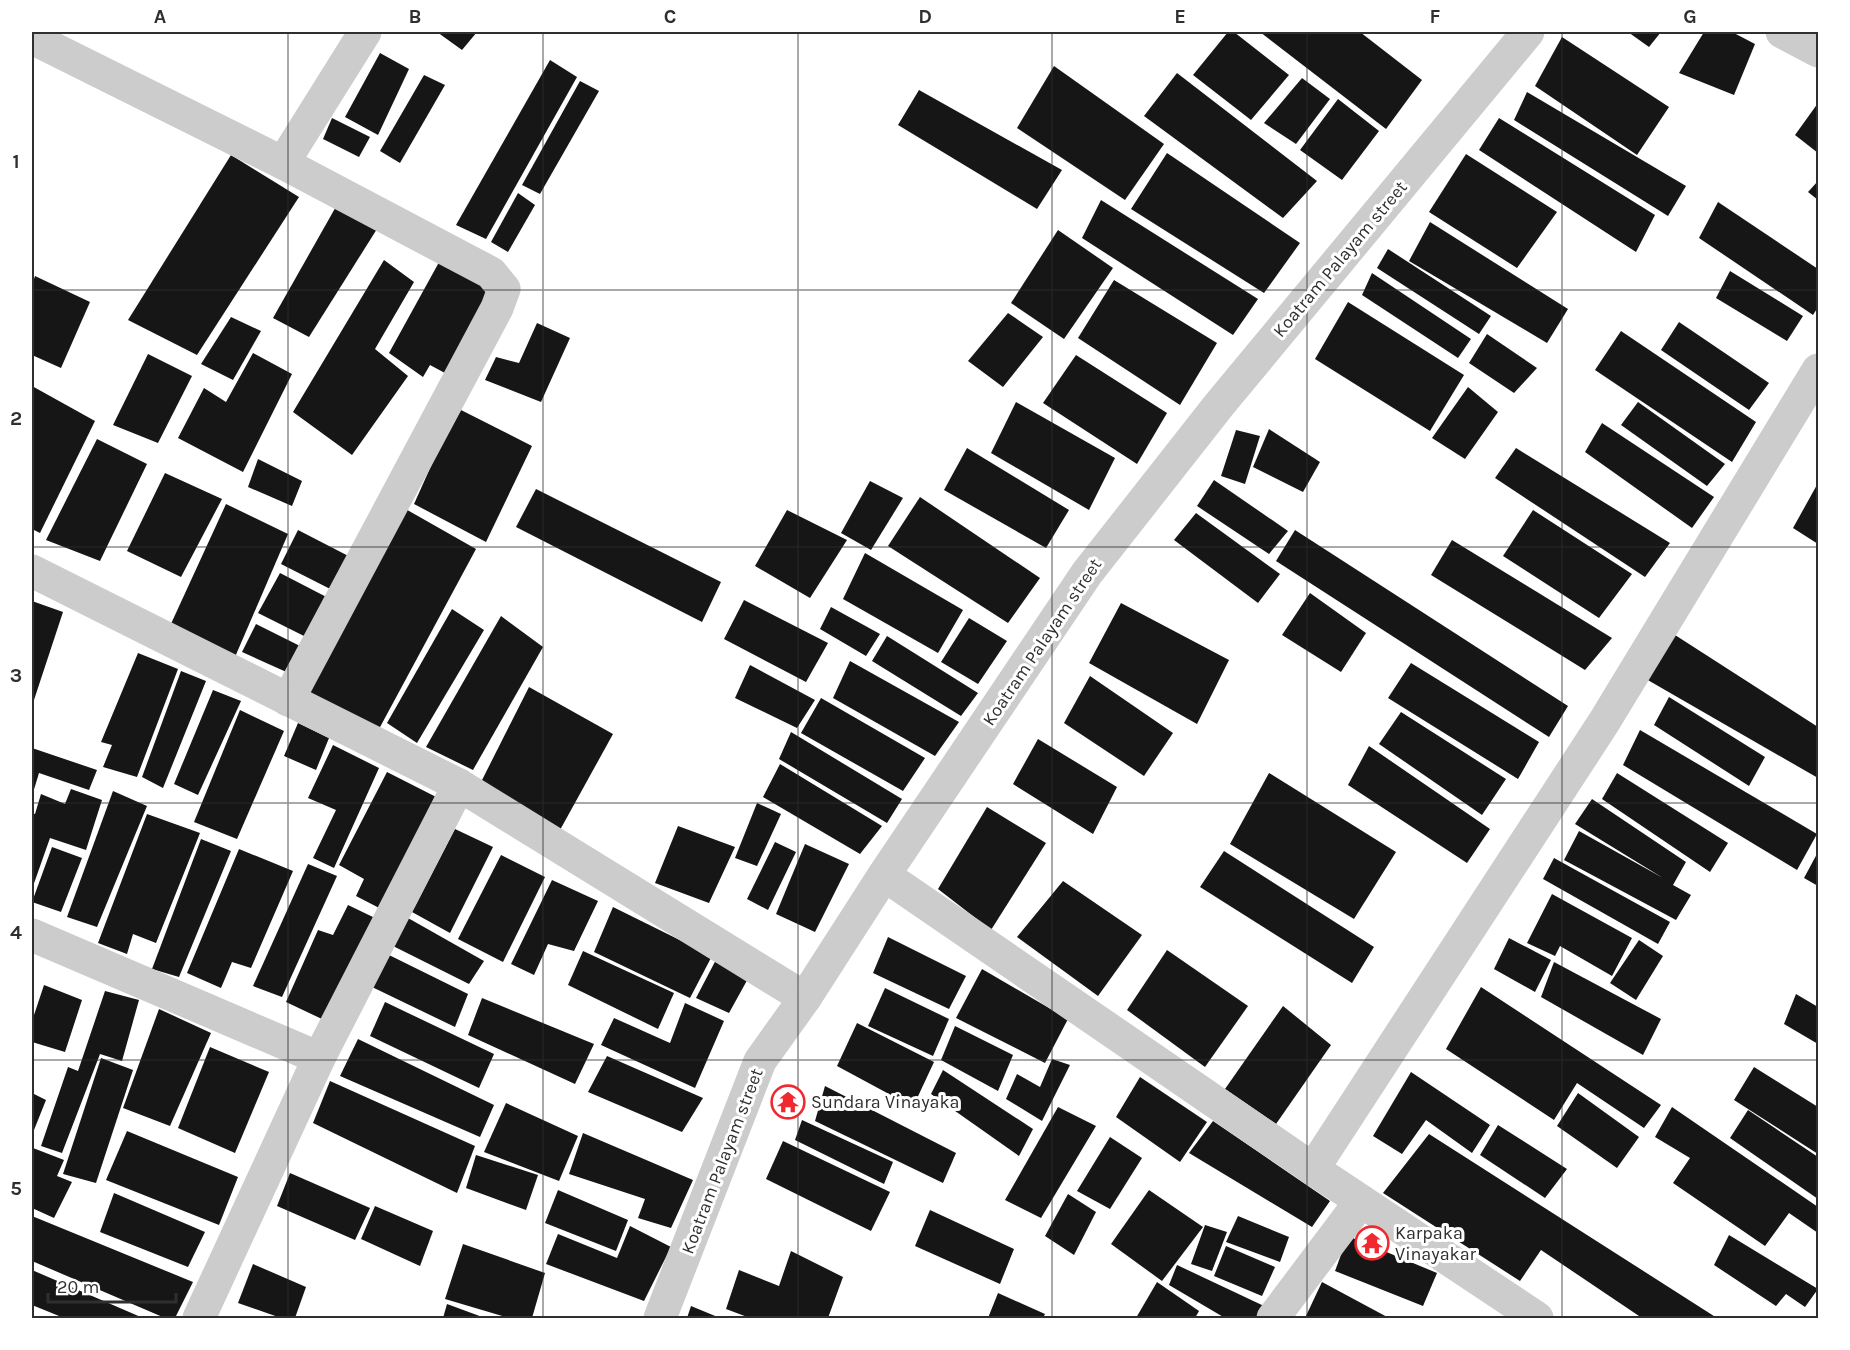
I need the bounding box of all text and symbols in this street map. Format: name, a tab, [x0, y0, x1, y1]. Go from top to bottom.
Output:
text: A	[154, 5, 167, 28]
text: B	[409, 5, 421, 28]
text: C	[664, 5, 676, 28]
text: D	[918, 5, 932, 28]
text: E	[1174, 5, 1186, 28]
text: F	[1430, 5, 1441, 28]
text: G	[1683, 5, 1697, 28]
text: 1	[12, 150, 20, 173]
street label: Koatram Palayam street	[1268, 176, 1412, 342]
text: 2	[10, 407, 22, 430]
street label: Koatram Palayam street	[978, 554, 1106, 730]
text: 3	[10, 664, 22, 687]
text: 4	[10, 921, 22, 944]
street label: Koatram Palayam street	[676, 1065, 768, 1257]
temple icon: Sundara Vinayaka	[770, 1084, 806, 1120]
place label: Sundara Vinayaka	[811, 1091, 960, 1113]
text: 5	[10, 1177, 22, 1200]
place label: Karpaka Vinayakar	[1395, 1222, 1477, 1265]
temple icon: Karpaka Vinayakar	[1354, 1225, 1390, 1261]
scale bar	[48, 1266, 176, 1304]
text: 20 m	[57, 1276, 99, 1298]

